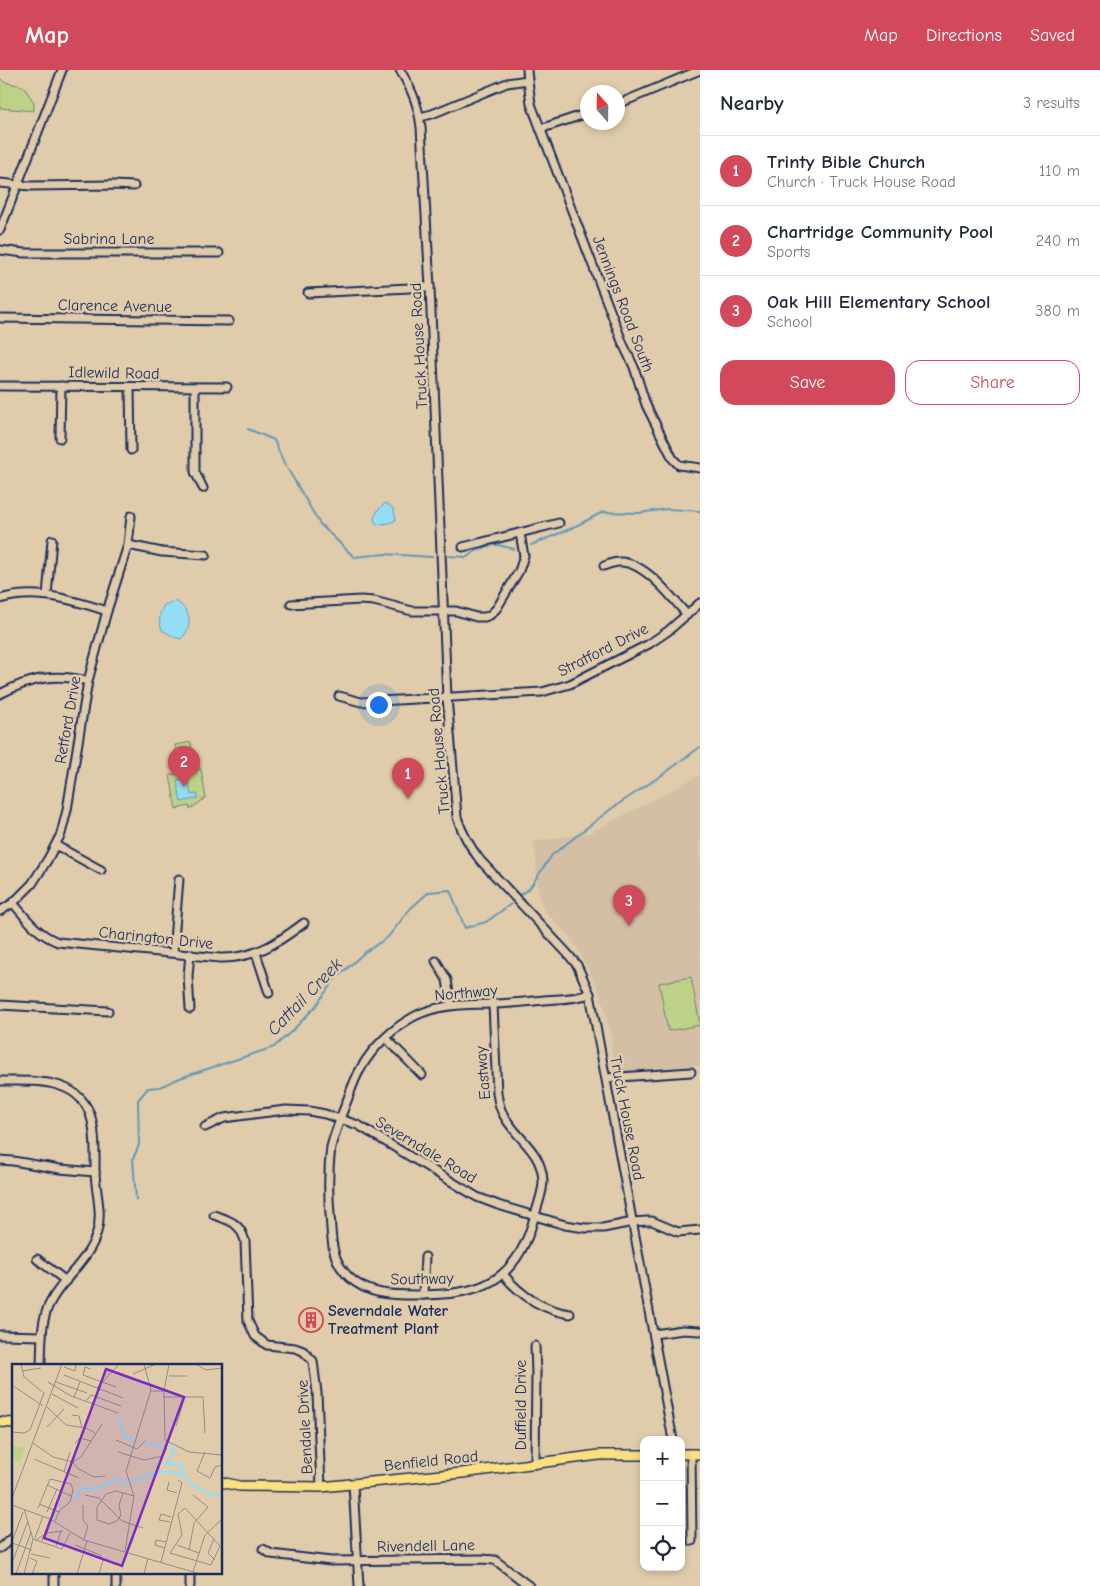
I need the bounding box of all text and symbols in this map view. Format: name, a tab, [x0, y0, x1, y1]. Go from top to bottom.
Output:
text: Map	[25, 21, 69, 49]
text: Map	[864, 25, 898, 46]
text: Directions	[926, 25, 1002, 46]
text: Saved	[1030, 25, 1075, 46]
north arrow	[580, 85, 625, 130]
text: Nearby	[720, 91, 784, 115]
text: 3 results	[1023, 94, 1080, 112]
text: Trinty Bible Church	[767, 151, 925, 173]
text: 1	[733, 162, 739, 180]
text: 110 m	[1039, 162, 1080, 180]
text: Church · Truck House Road	[767, 173, 956, 191]
text: Chartridge Community Pool	[767, 221, 993, 243]
street label: Sabrina Lane	[64, 230, 154, 248]
text: 2	[732, 232, 740, 250]
text: 240 m	[1036, 232, 1080, 250]
street label: Jennings Road South	[589, 233, 657, 375]
text: Sports	[767, 243, 810, 261]
street label: Truck House Road	[407, 282, 431, 410]
text: Oak Hill Elementary School	[767, 291, 991, 313]
street label: Clarence Avenue	[58, 296, 172, 316]
text: 3	[732, 302, 740, 320]
text: 380 m	[1035, 302, 1080, 320]
text: School	[767, 313, 813, 331]
button: Save	[720, 360, 895, 405]
button: Share	[905, 360, 1080, 405]
street label: Idlewild Road	[68, 363, 160, 383]
street label: Stratford Drive	[555, 619, 651, 681]
street label: Retford Drive	[51, 675, 85, 765]
street label: Truck House Road	[425, 687, 453, 815]
your location	[366, 692, 392, 718]
pin: 2	[168, 746, 200, 787]
pin: 1	[392, 758, 424, 799]
pin: 3	[613, 885, 645, 926]
street label: Charington Drive	[98, 923, 214, 953]
water label: Cattail Creek	[263, 954, 347, 1040]
street label: Northway	[434, 981, 499, 1005]
street label: Eastway	[472, 1045, 494, 1101]
street label: Truck House Road	[606, 1054, 648, 1182]
street label: Severndale Road	[372, 1113, 480, 1187]
street label: Southway	[390, 1269, 455, 1289]
place label: Severndale Water Treatment Plant	[328, 1302, 449, 1338]
building icon: Severndale Water Treatment Plant	[298, 1307, 324, 1333]
street label: Duffield Drive	[512, 1360, 530, 1450]
inset map	[12, 1364, 222, 1574]
street label: Bendale Drive	[294, 1379, 316, 1475]
map controls	[640, 1436, 685, 1571]
button: +	[640, 1436, 685, 1481]
street label: Benfield Road	[383, 1447, 479, 1475]
button: −	[640, 1481, 685, 1526]
button: locate	[640, 1526, 685, 1571]
street label: Rivendell Lane	[377, 1536, 475, 1556]

